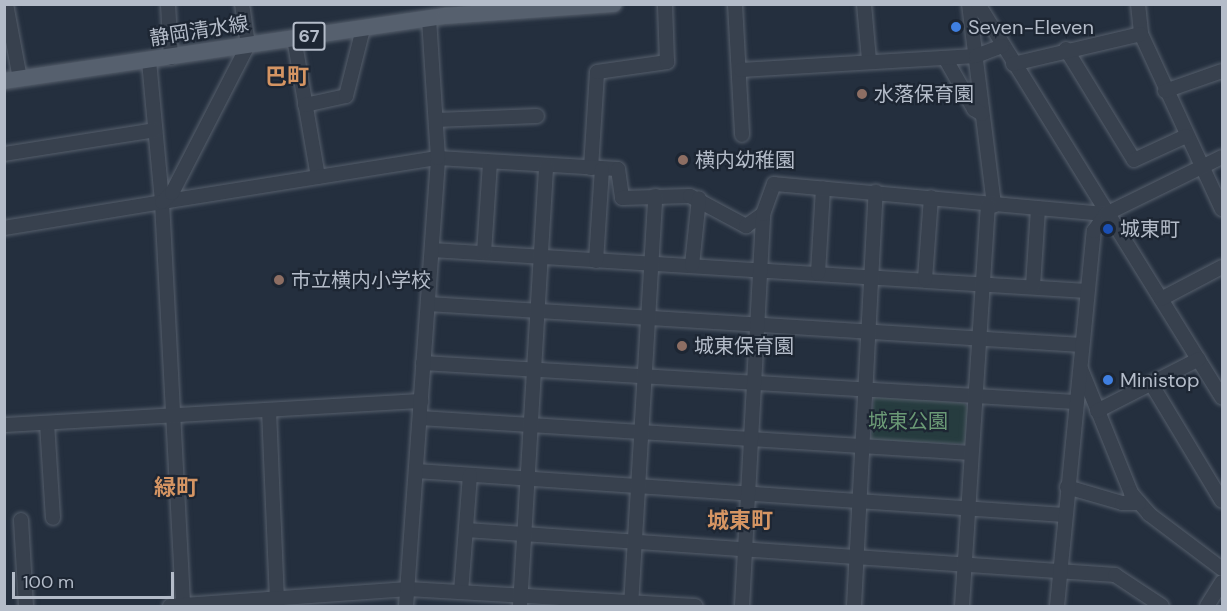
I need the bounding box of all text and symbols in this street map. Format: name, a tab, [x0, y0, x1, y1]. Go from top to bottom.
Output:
street label: 静岡清水線	[148, 11, 250, 51]
place label: Seven-Eleven	[968, 15, 1094, 39]
marker: Seven-Eleven	[949, 20, 963, 34]
road number: 67	[292, 21, 326, 51]
district label: 巴町	[265, 64, 309, 90]
place label: 水落保育園	[874, 82, 974, 106]
marker: 水落保育園	[855, 87, 869, 101]
place label: 横内幼稚園	[695, 148, 795, 172]
marker: 横内幼稚園	[676, 153, 690, 167]
place label: 城東町	[1120, 217, 1180, 241]
marker: 城東町	[1101, 222, 1115, 236]
place label: 市立横内小学校	[291, 268, 431, 292]
marker: 市立横内小学校	[272, 273, 286, 287]
place label: 城東保育園	[694, 334, 794, 358]
marker: 城東保育園	[675, 339, 689, 353]
place label: Ministop	[1120, 368, 1199, 392]
marker: Ministop	[1101, 373, 1115, 387]
park label: 城東公園	[868, 409, 948, 433]
district label: 緑町	[154, 475, 198, 501]
district label: 城東町	[707, 508, 773, 534]
scale bar	[15, 560, 177, 598]
text: 100 m	[23, 570, 74, 594]

